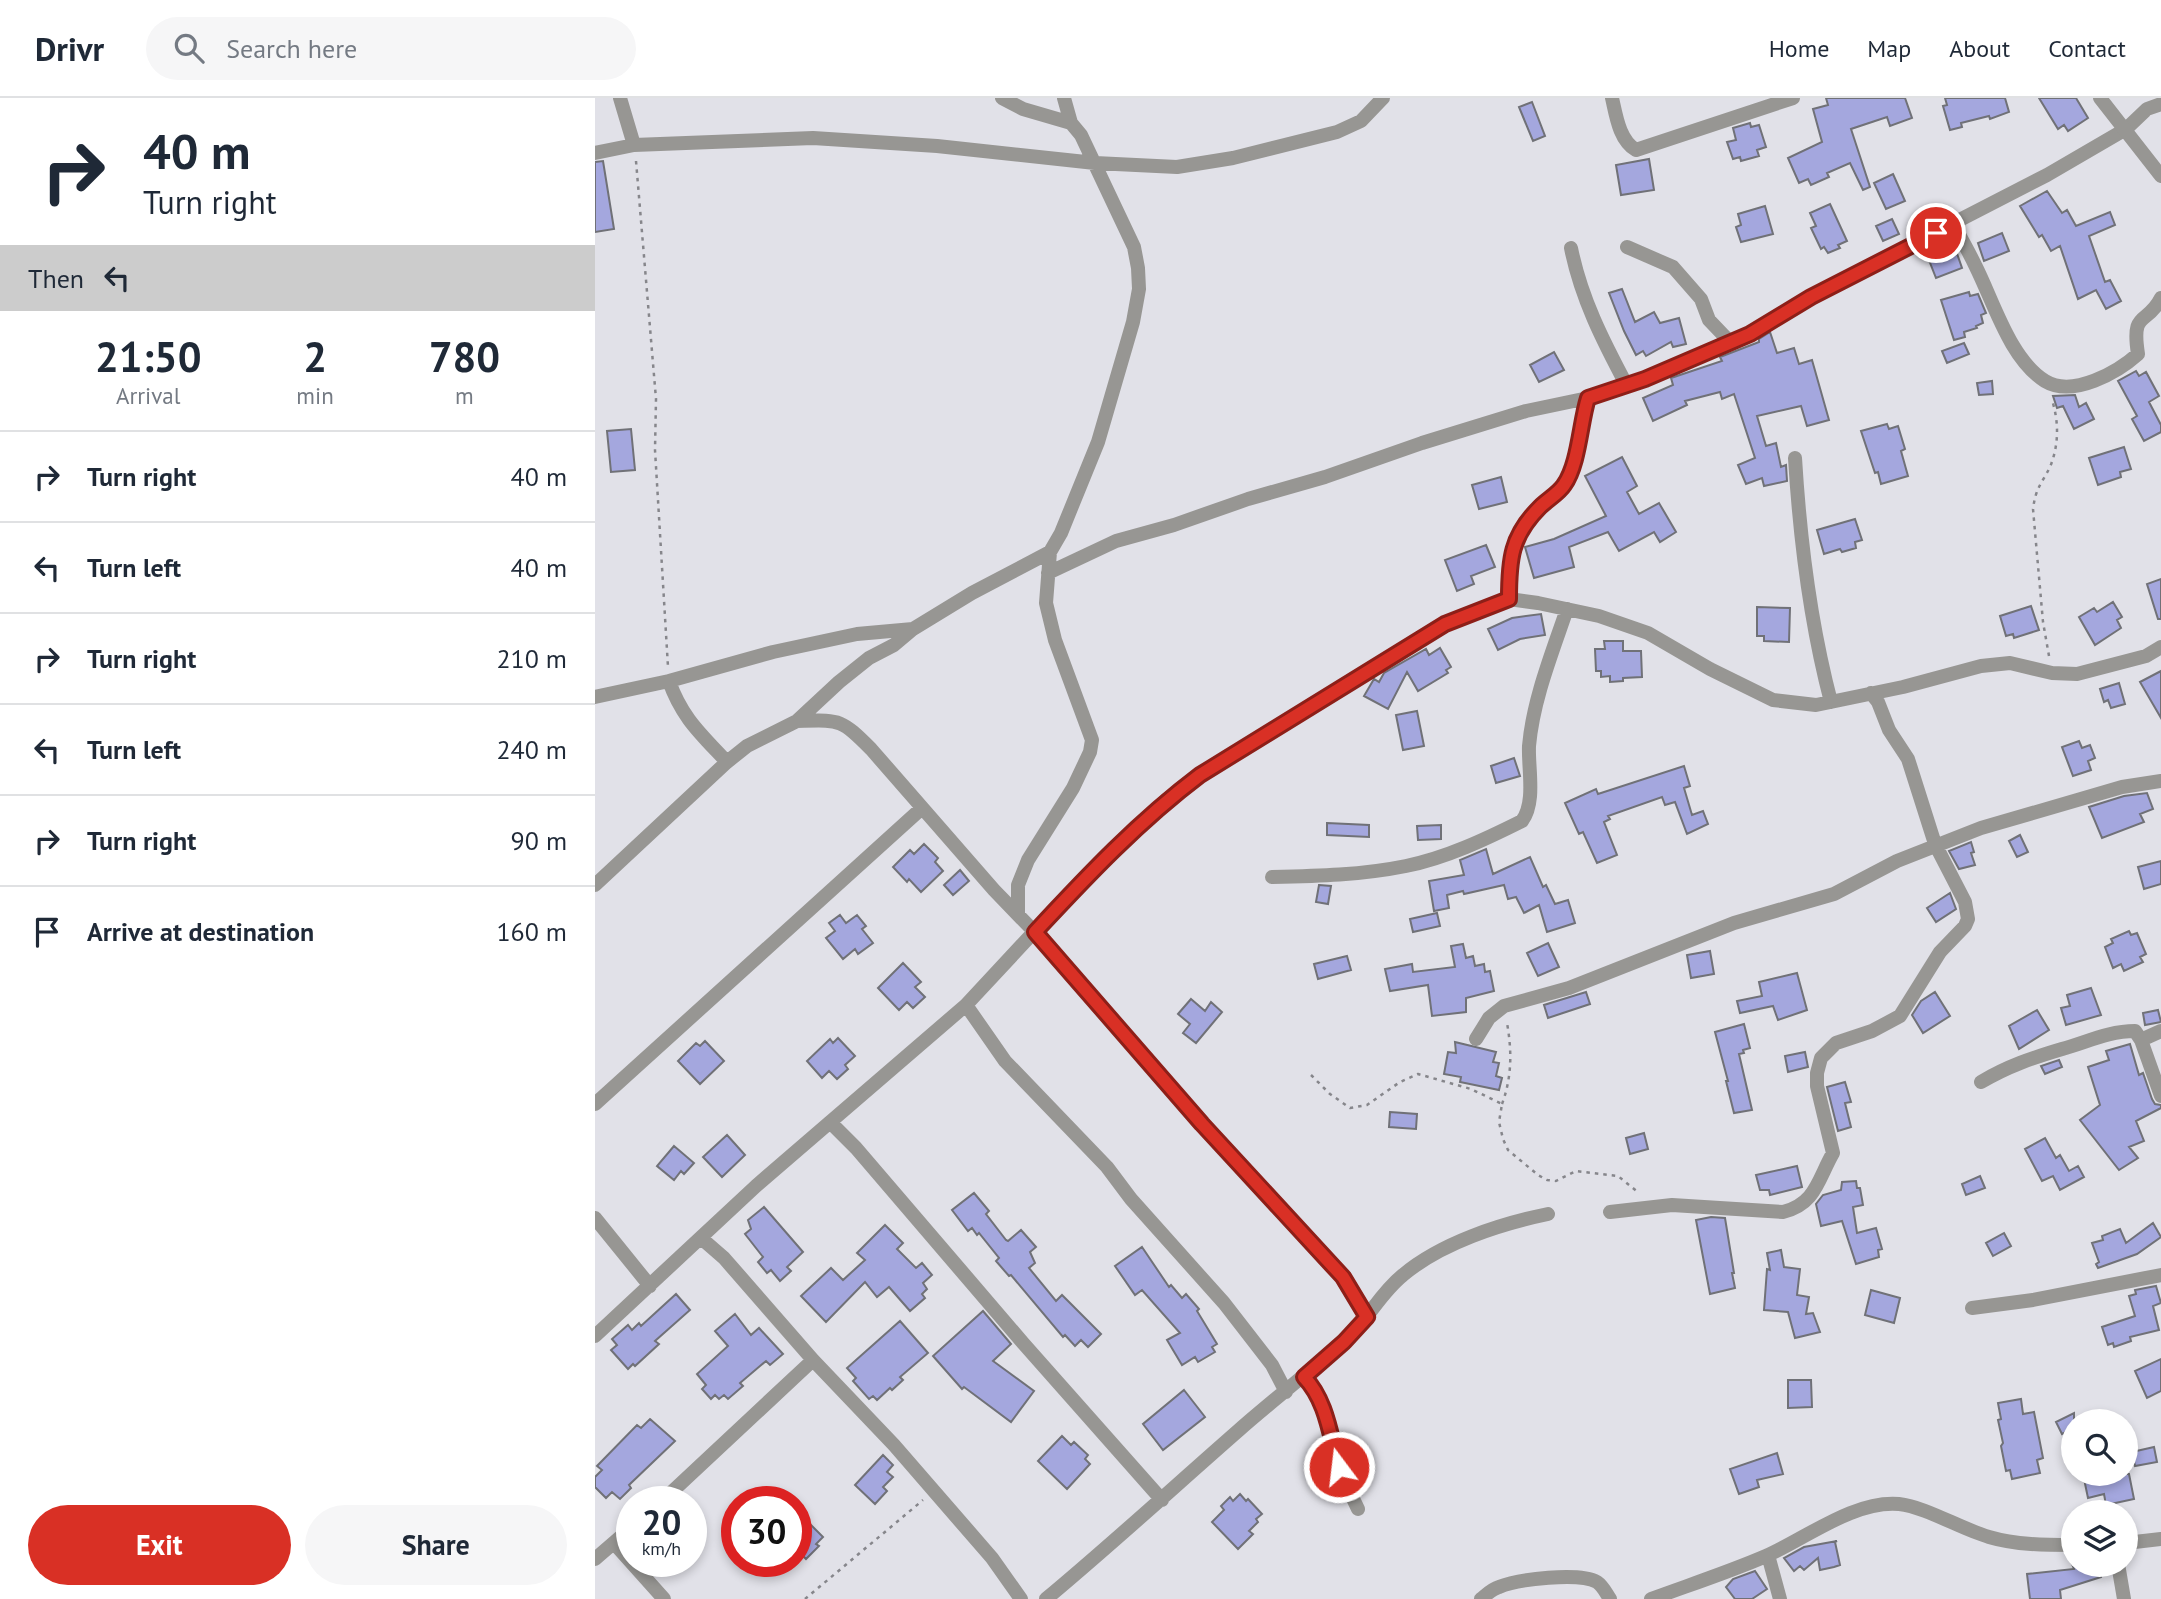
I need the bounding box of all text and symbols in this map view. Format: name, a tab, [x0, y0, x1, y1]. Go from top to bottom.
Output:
search box	[146, 17, 636, 80]
text: Drivr	[35, 27, 104, 70]
icon: search	[170, 29, 208, 67]
text: Search here	[226, 32, 357, 65]
text: Home	[1769, 33, 1829, 64]
text: Map	[1867, 33, 1911, 64]
text: About	[1949, 33, 2010, 64]
text: Contact	[2048, 33, 2126, 64]
text: 40 m	[143, 119, 250, 183]
icon: right	[28, 126, 119, 217]
text: Turn right	[143, 181, 277, 223]
pin	[1906, 203, 1966, 263]
icon: arrive	[1917, 214, 1955, 252]
icon: left	[98, 259, 136, 297]
text: Then	[28, 262, 84, 295]
text: 21:50	[95, 329, 201, 384]
text: 2	[303, 329, 327, 384]
text: 780	[429, 329, 500, 384]
text: Arrival	[116, 381, 180, 410]
text: min	[296, 381, 334, 410]
text: m	[455, 381, 474, 410]
icon: right	[28, 458, 66, 496]
text: Turn right	[87, 460, 196, 493]
text: 40 m	[511, 460, 567, 493]
icon: left	[28, 549, 66, 587]
text: Turn left	[87, 551, 181, 584]
text: 40 m	[511, 551, 567, 584]
icon: right	[28, 640, 66, 678]
text: Turn right	[87, 642, 196, 675]
text: 210 m	[496, 642, 567, 675]
icon: left	[28, 731, 66, 769]
text: Turn left	[87, 733, 181, 766]
text: 240 m	[496, 733, 567, 766]
icon: right	[28, 822, 66, 860]
text: Turn right	[87, 824, 196, 857]
text: 90 m	[511, 824, 567, 857]
icon: arrive	[28, 913, 66, 951]
text: Arrive at destination	[87, 915, 314, 948]
text: 160 m	[496, 915, 567, 948]
map controls	[2061, 1409, 2138, 1577]
button: search	[2061, 1409, 2138, 1486]
position arrow	[1302, 1430, 1376, 1504]
speed limit sign: 30	[721, 1486, 812, 1577]
text: 20	[642, 1499, 681, 1545]
button: layers	[2061, 1500, 2138, 1577]
button: Exit	[28, 1505, 291, 1585]
button: Share	[305, 1505, 567, 1585]
text: km/h	[642, 1537, 681, 1560]

